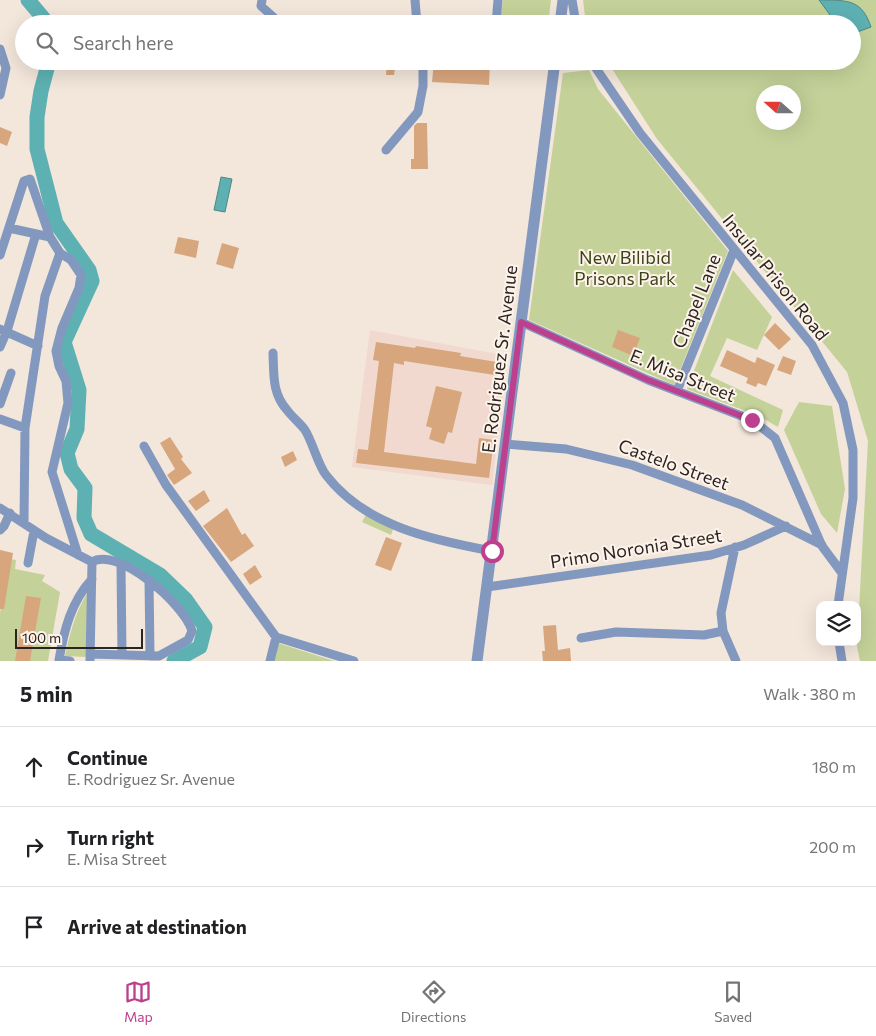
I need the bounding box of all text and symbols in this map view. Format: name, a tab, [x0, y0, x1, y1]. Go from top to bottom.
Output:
search box	[15, 15, 861, 70]
icon: search	[33, 29, 61, 57]
text: Search here	[73, 31, 173, 54]
north arrow	[756, 85, 801, 130]
street label: Insular Prison Road	[718, 209, 834, 345]
park label: New Bilibid Prisons Park	[574, 246, 676, 289]
street label: Chapel Lane	[667, 251, 725, 351]
street label: E. Rodriguez Sr. Avenue	[477, 264, 521, 454]
street label: E. Misa Street	[627, 344, 739, 406]
route end	[741, 409, 764, 432]
street label: Castelo Street	[616, 434, 732, 494]
street label: Primo Noronia Street	[549, 524, 723, 572]
route start	[481, 540, 504, 563]
map controls	[816, 601, 861, 646]
button: layers	[816, 601, 861, 646]
scale bar	[15, 626, 142, 649]
text: 100 m	[22, 629, 61, 646]
text: 5 min	[20, 681, 73, 706]
text: Walk · 380 m	[763, 684, 856, 703]
text: Continue	[67, 746, 147, 769]
icon: ahead	[20, 753, 48, 781]
text: 180 m	[812, 757, 856, 776]
text: E. Rodriguez Sr. Avenue	[67, 769, 235, 788]
text: Turn right	[67, 826, 154, 849]
icon: right	[20, 833, 48, 861]
text: 200 m	[809, 837, 856, 856]
text: E. Misa Street	[67, 849, 167, 868]
icon: arrive	[20, 913, 48, 941]
text: Arrive at destination	[67, 915, 247, 938]
tab: Map	[124, 978, 153, 1025]
tab: Directions	[401, 978, 466, 1025]
tab: Saved	[714, 978, 752, 1025]

